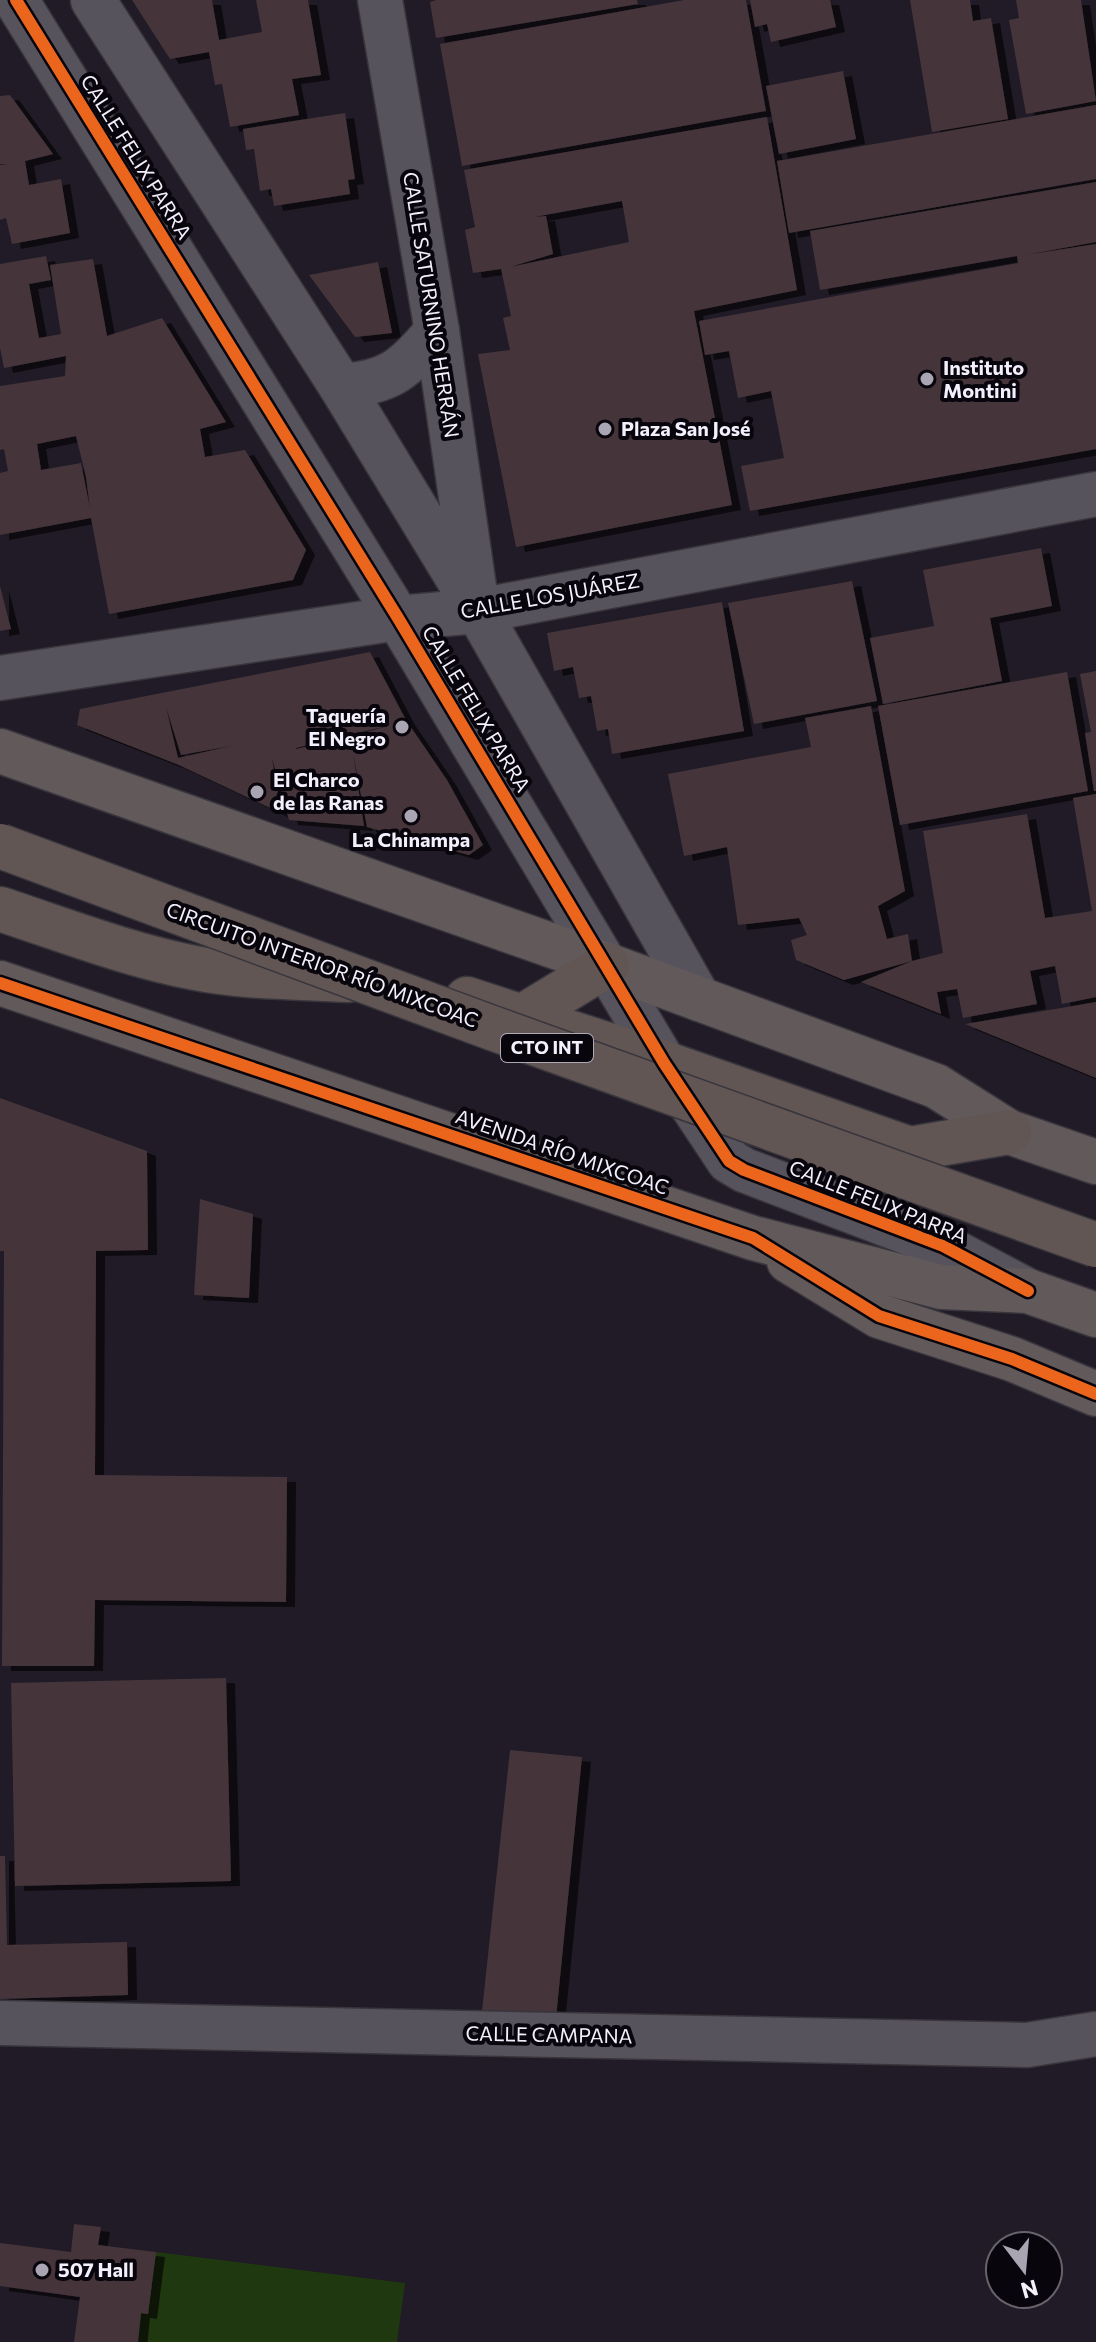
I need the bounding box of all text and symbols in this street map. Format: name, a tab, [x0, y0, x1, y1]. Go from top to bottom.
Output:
street label: CALLE FELIX PARRA	[76, 70, 197, 243]
street label: CALLE SATURNINO HERRÁN	[399, 170, 465, 440]
place label: Instituto Montini	[943, 355, 1024, 402]
marker: Instituto Montini	[918, 370, 936, 388]
place label: Plaza San José	[621, 416, 751, 440]
marker: Plaza San José	[596, 420, 614, 438]
street label: CALLE LOS JUÁREZ	[458, 567, 641, 623]
street label: CALLE FELIX PARRA	[418, 621, 536, 796]
place label: Taquería El Negro	[306, 703, 386, 750]
marker: Taquería El Negro	[393, 718, 411, 736]
place label: El Charco de las Ranas	[273, 767, 384, 814]
marker: El Charco de las Ranas	[248, 783, 266, 801]
marker: La Chinampa	[402, 807, 420, 825]
place label: La Chinampa	[352, 827, 470, 851]
street label: CIRCUITO INTERIOR RÍO MIXCOAC	[163, 896, 481, 1032]
road number: CTO INT	[501, 1034, 593, 1062]
street label: AVENIDA RÍO MIXCOAC	[453, 1103, 672, 1199]
street label: CALLE FELIX PARRA	[786, 1154, 971, 1248]
street label: CALLE CAMPANA	[465, 2021, 633, 2047]
north arrow	[984, 2230, 1064, 2310]
place label: 507 Hall	[58, 2257, 134, 2281]
marker: 507 Hall	[33, 2261, 51, 2279]
text: N	[1018, 2274, 1041, 2305]

